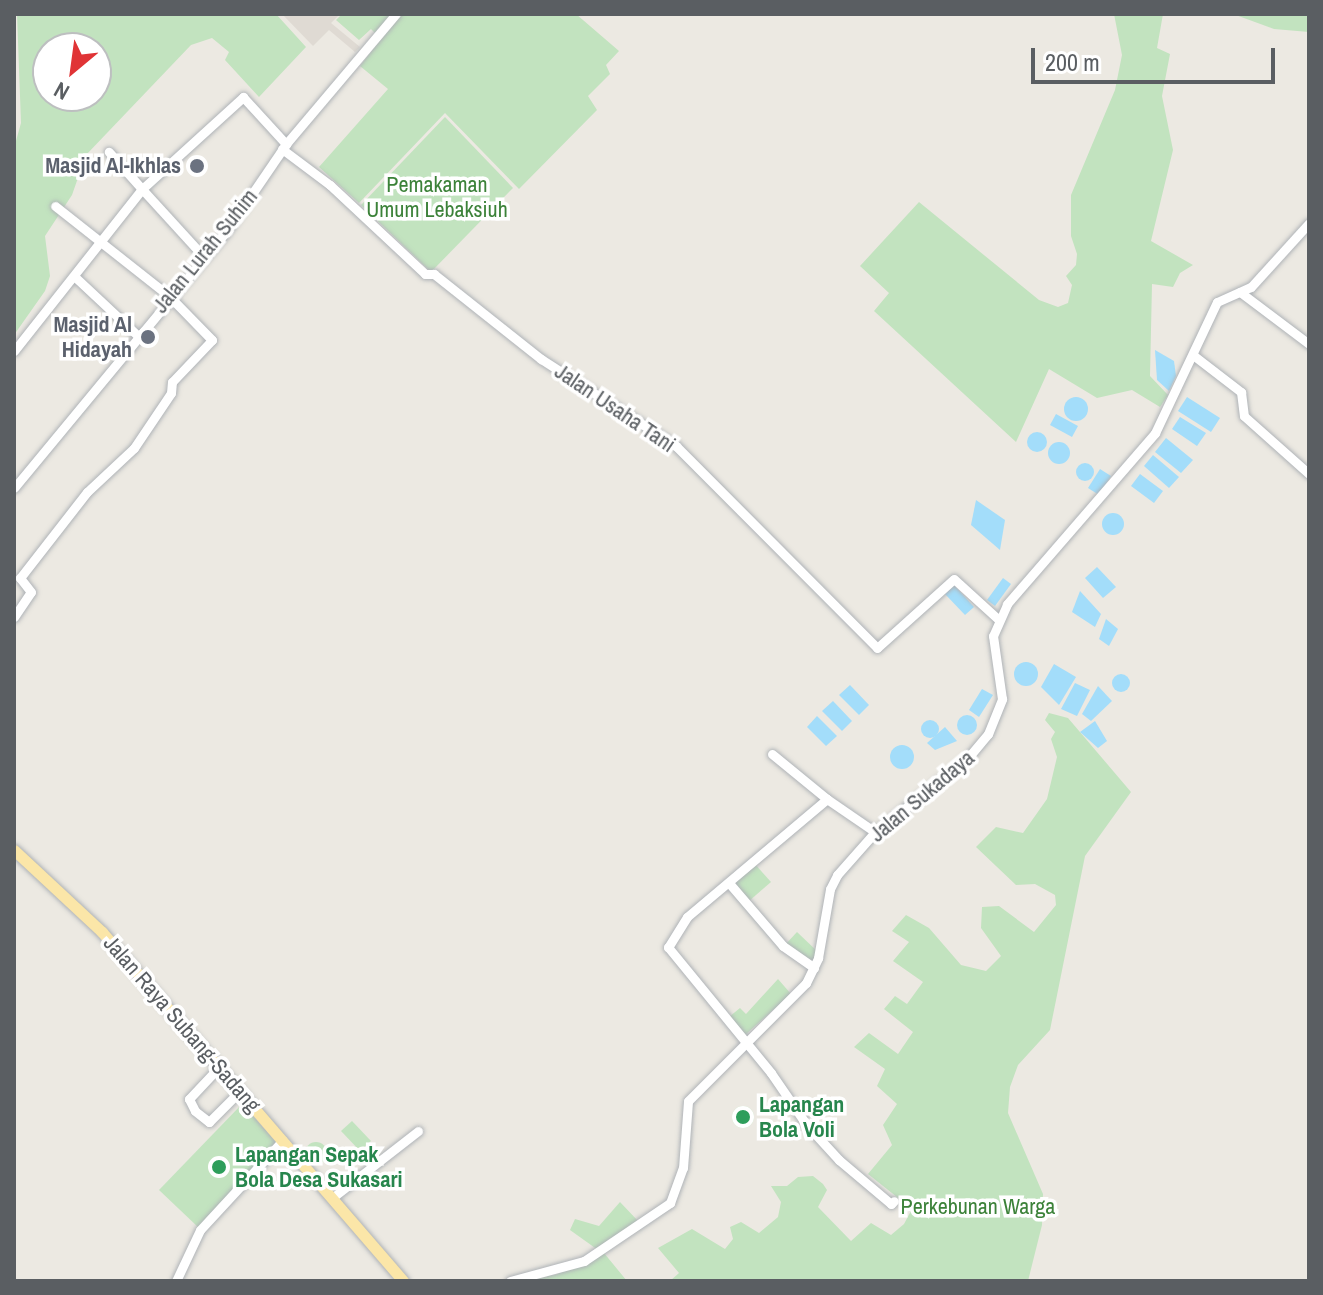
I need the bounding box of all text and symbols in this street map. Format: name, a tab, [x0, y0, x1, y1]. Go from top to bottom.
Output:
north arrow	[32, 32, 112, 112]
scale bar	[1035, 32, 1279, 82]
text: 200 m	[1045, 46, 1100, 78]
text: N	[48, 75, 74, 108]
place label: Masjid Al-Ikhlas	[45, 153, 181, 179]
marker: Masjid Al-Ikhlas	[188, 157, 206, 175]
park label: Pemakaman Umum Lebaksiuh	[366, 171, 508, 222]
street label: Jalan Lurah Suhim	[147, 184, 263, 318]
place label: Masjid Al Hidayah	[53, 311, 132, 362]
marker: Masjid Al Hidayah	[139, 328, 157, 346]
street label: Jalan Usaha Tani	[550, 358, 680, 458]
street label: Jalan Sukadaya	[864, 745, 980, 847]
street label: Jalan Raya Subang-Sadang	[98, 930, 266, 1118]
place label: Lapangan Bola Voli	[759, 1091, 844, 1142]
marker: Lapangan Bola Voli	[734, 1108, 752, 1126]
place label: Lapangan Sepak Bola Desa Sukasari	[235, 1141, 402, 1192]
marker: Lapangan Sepak Bola Desa Sukasari	[210, 1158, 228, 1176]
park label: Perkebunan Warga	[901, 1194, 1055, 1220]

